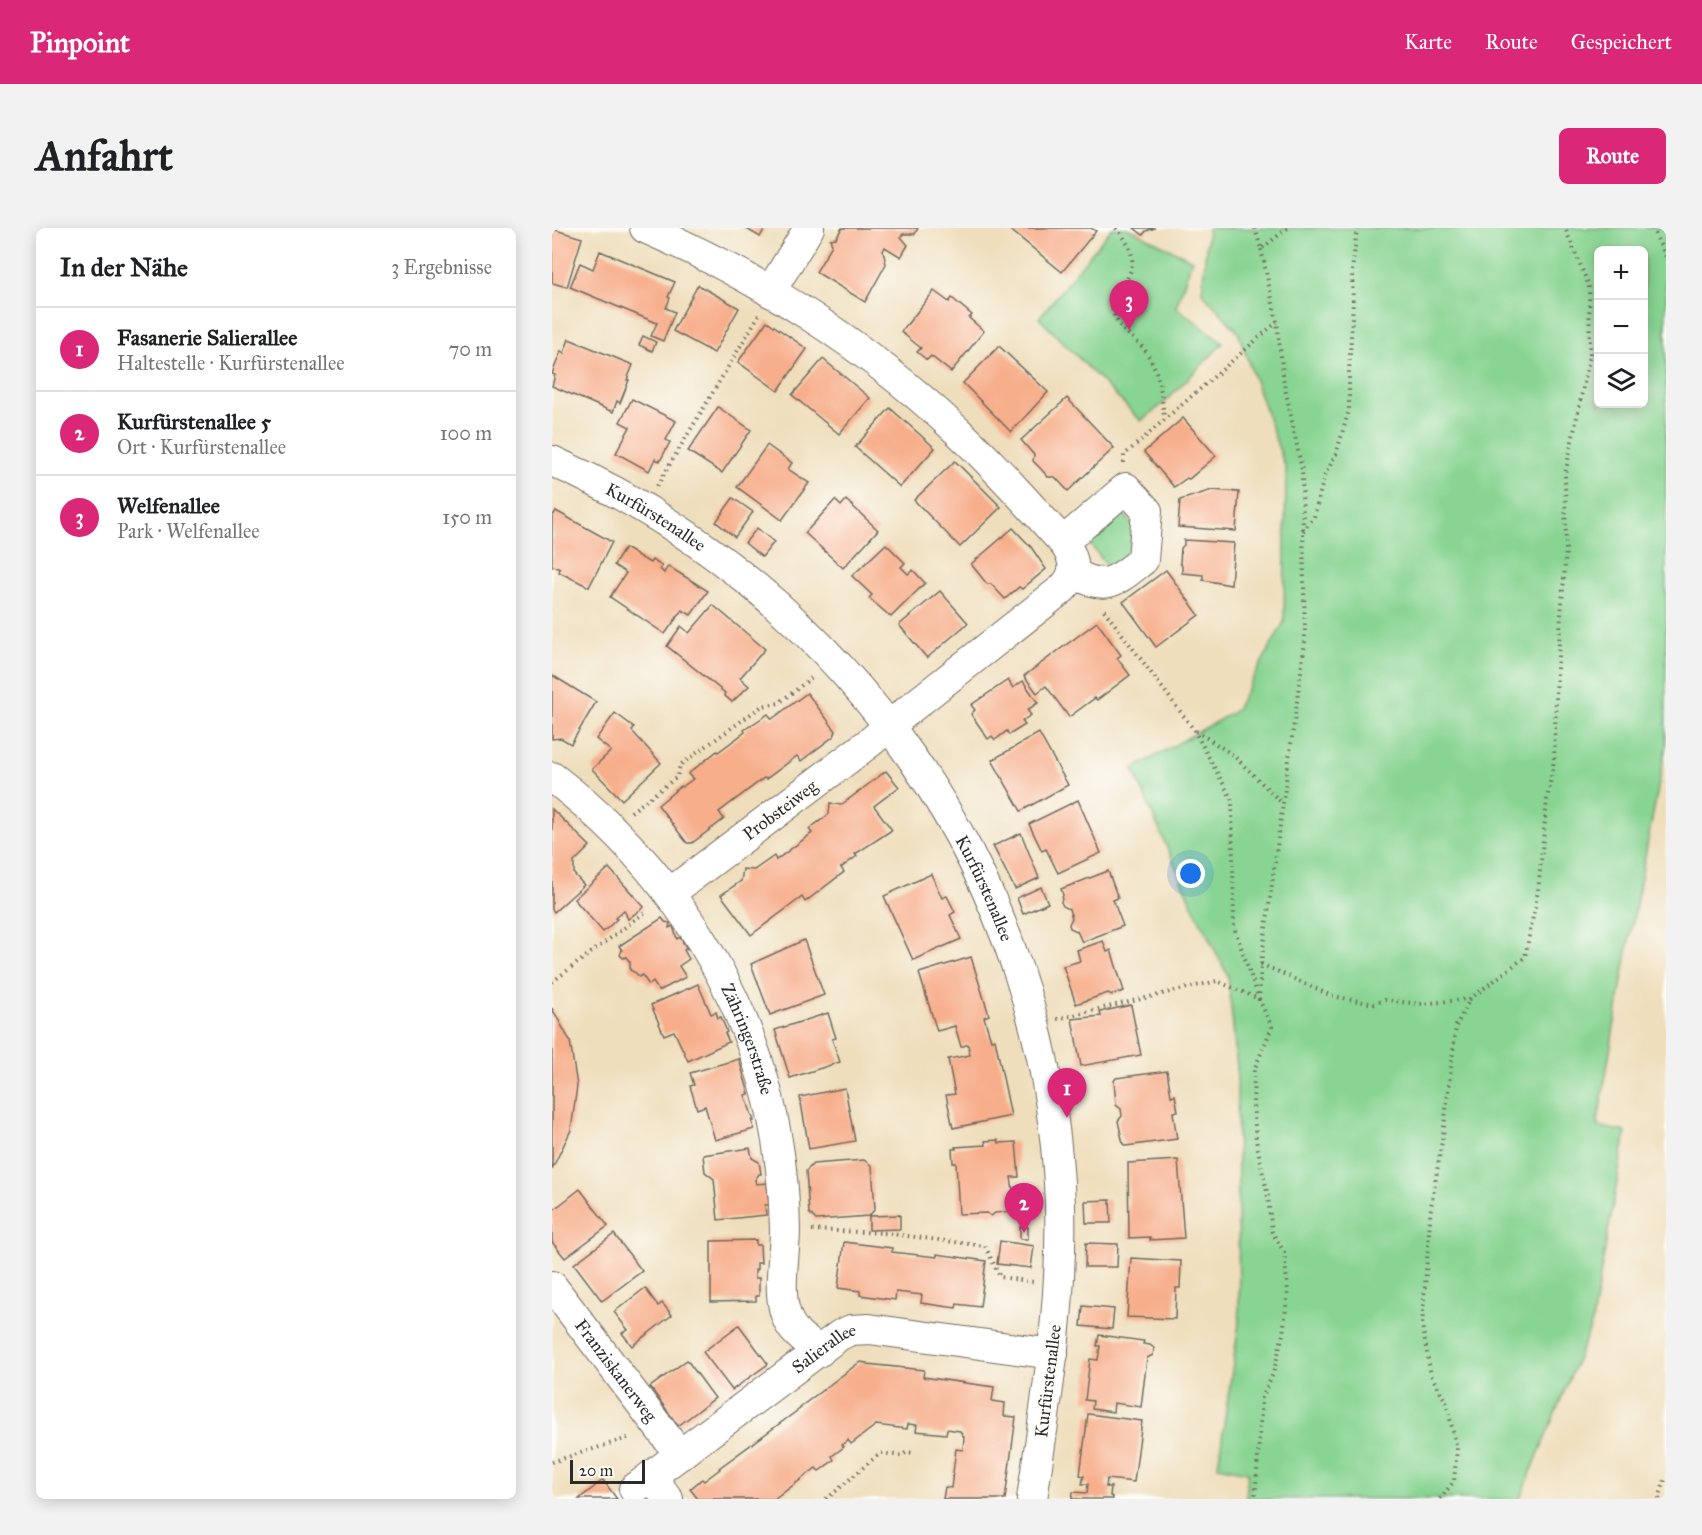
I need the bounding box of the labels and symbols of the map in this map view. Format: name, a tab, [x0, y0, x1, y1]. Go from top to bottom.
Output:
pin: 3	[1110, 280, 1148, 330]
street label: Kurfürstenallee	[602, 478, 710, 556]
street label: Probsteiweg	[738, 775, 823, 846]
street label: Kurfürstenallee	[951, 832, 1018, 944]
your location	[1176, 859, 1205, 888]
street label: Zähringerstraße	[716, 980, 778, 1097]
pin: 1	[1048, 1068, 1086, 1118]
pin: 2	[1004, 1184, 1044, 1233]
street label: Franziskanerweg	[570, 1315, 662, 1427]
street label: Salierallee	[787, 1319, 856, 1378]
street label: Kurfürstenallee	[1030, 1323, 1066, 1439]
scale bar	[570, 1457, 645, 1484]

